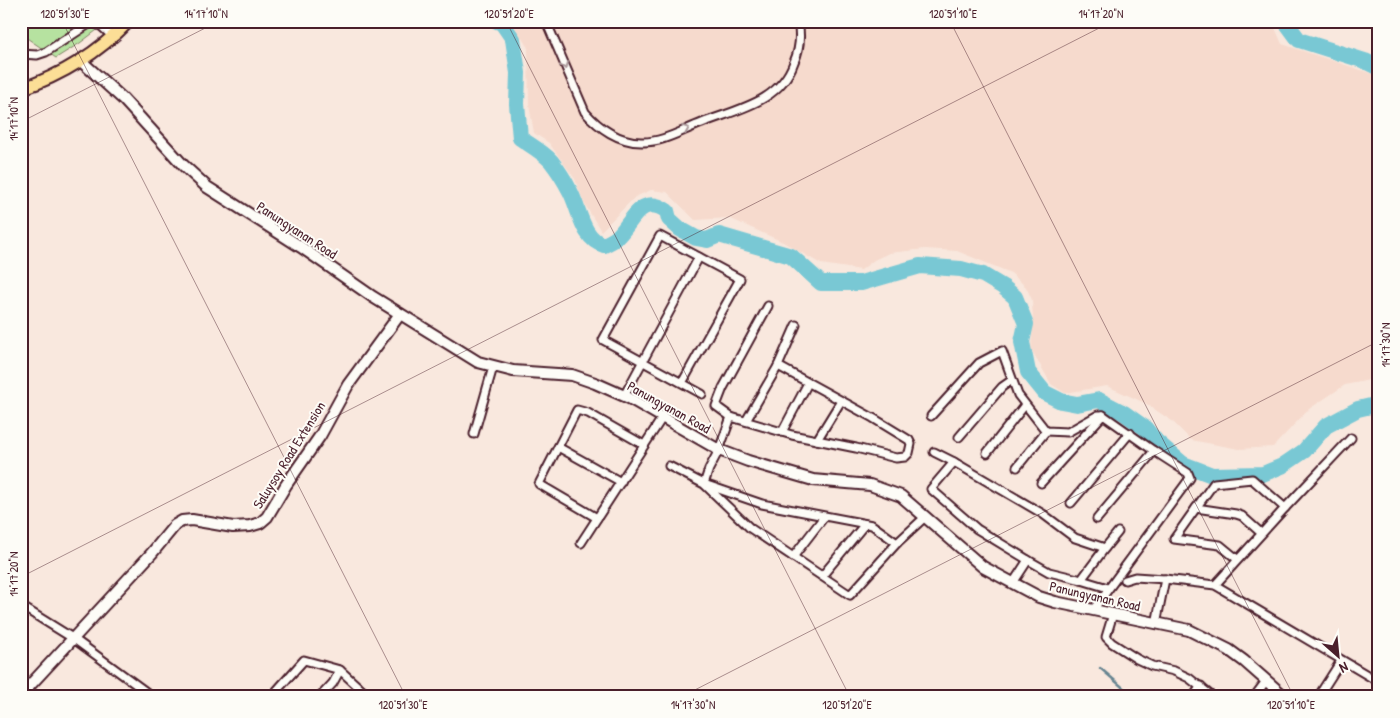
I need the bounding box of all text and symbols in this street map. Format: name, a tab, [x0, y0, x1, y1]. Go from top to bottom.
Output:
text: 120°51'30"E	[40, 5, 90, 22]
text: 14°17'10"N	[184, 5, 228, 22]
text: 120°51'20"E	[484, 5, 534, 22]
text: 120°51'10"E	[929, 5, 978, 22]
text: 14°17'20"N	[1079, 5, 1123, 22]
one-way arrow	[559, 61, 569, 70]
text: 14°17'10"N	[5, 97, 22, 141]
one-way arrow	[681, 125, 690, 135]
street label: Panungyanan Road	[253, 196, 342, 264]
text: 14°17'30"N	[1377, 323, 1394, 367]
street label: Panungyanan Road	[624, 376, 715, 438]
street label: Saluysoy Road Extension	[248, 397, 330, 513]
text: 14°17'20"N	[5, 552, 22, 596]
street label: Panungyanan Road	[1048, 576, 1143, 616]
north arrow	[1312, 630, 1362, 680]
text: N	[1336, 658, 1352, 678]
text: 120°51'30"E	[378, 696, 428, 713]
text: 14°17'30"N	[671, 696, 715, 713]
text: 120°51'20"E	[822, 696, 872, 713]
text: 120°51'10"E	[1267, 696, 1316, 713]

